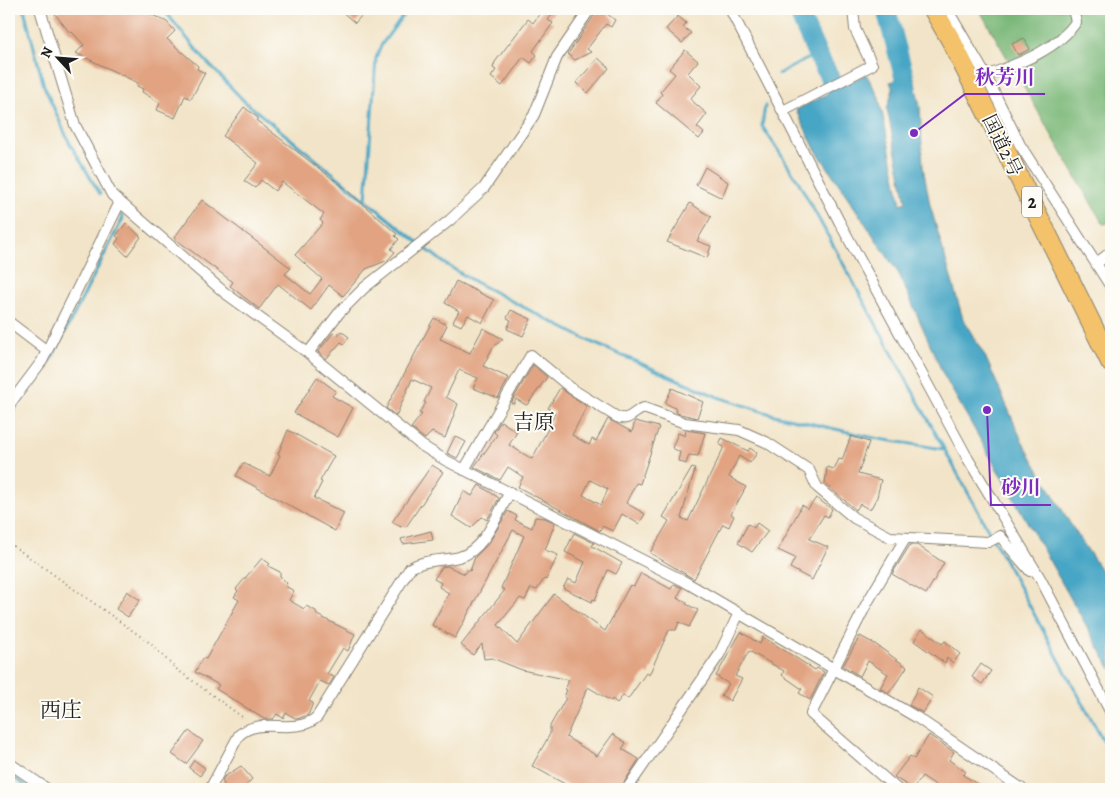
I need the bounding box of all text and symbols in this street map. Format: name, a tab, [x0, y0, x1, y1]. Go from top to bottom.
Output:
north arrow	[32, 32, 82, 82]
text: N	[36, 44, 58, 61]
callout: 秋芳川	[965, 59, 1045, 94]
text: 秋芳川	[975, 64, 1035, 91]
street label: 国道2号	[976, 110, 1028, 181]
road number: 2	[1022, 186, 1042, 218]
district label: 吉原	[513, 408, 555, 436]
callout: 砂川	[991, 470, 1051, 505]
text: 砂川	[1001, 474, 1041, 501]
district label: 西庄	[40, 696, 82, 724]

